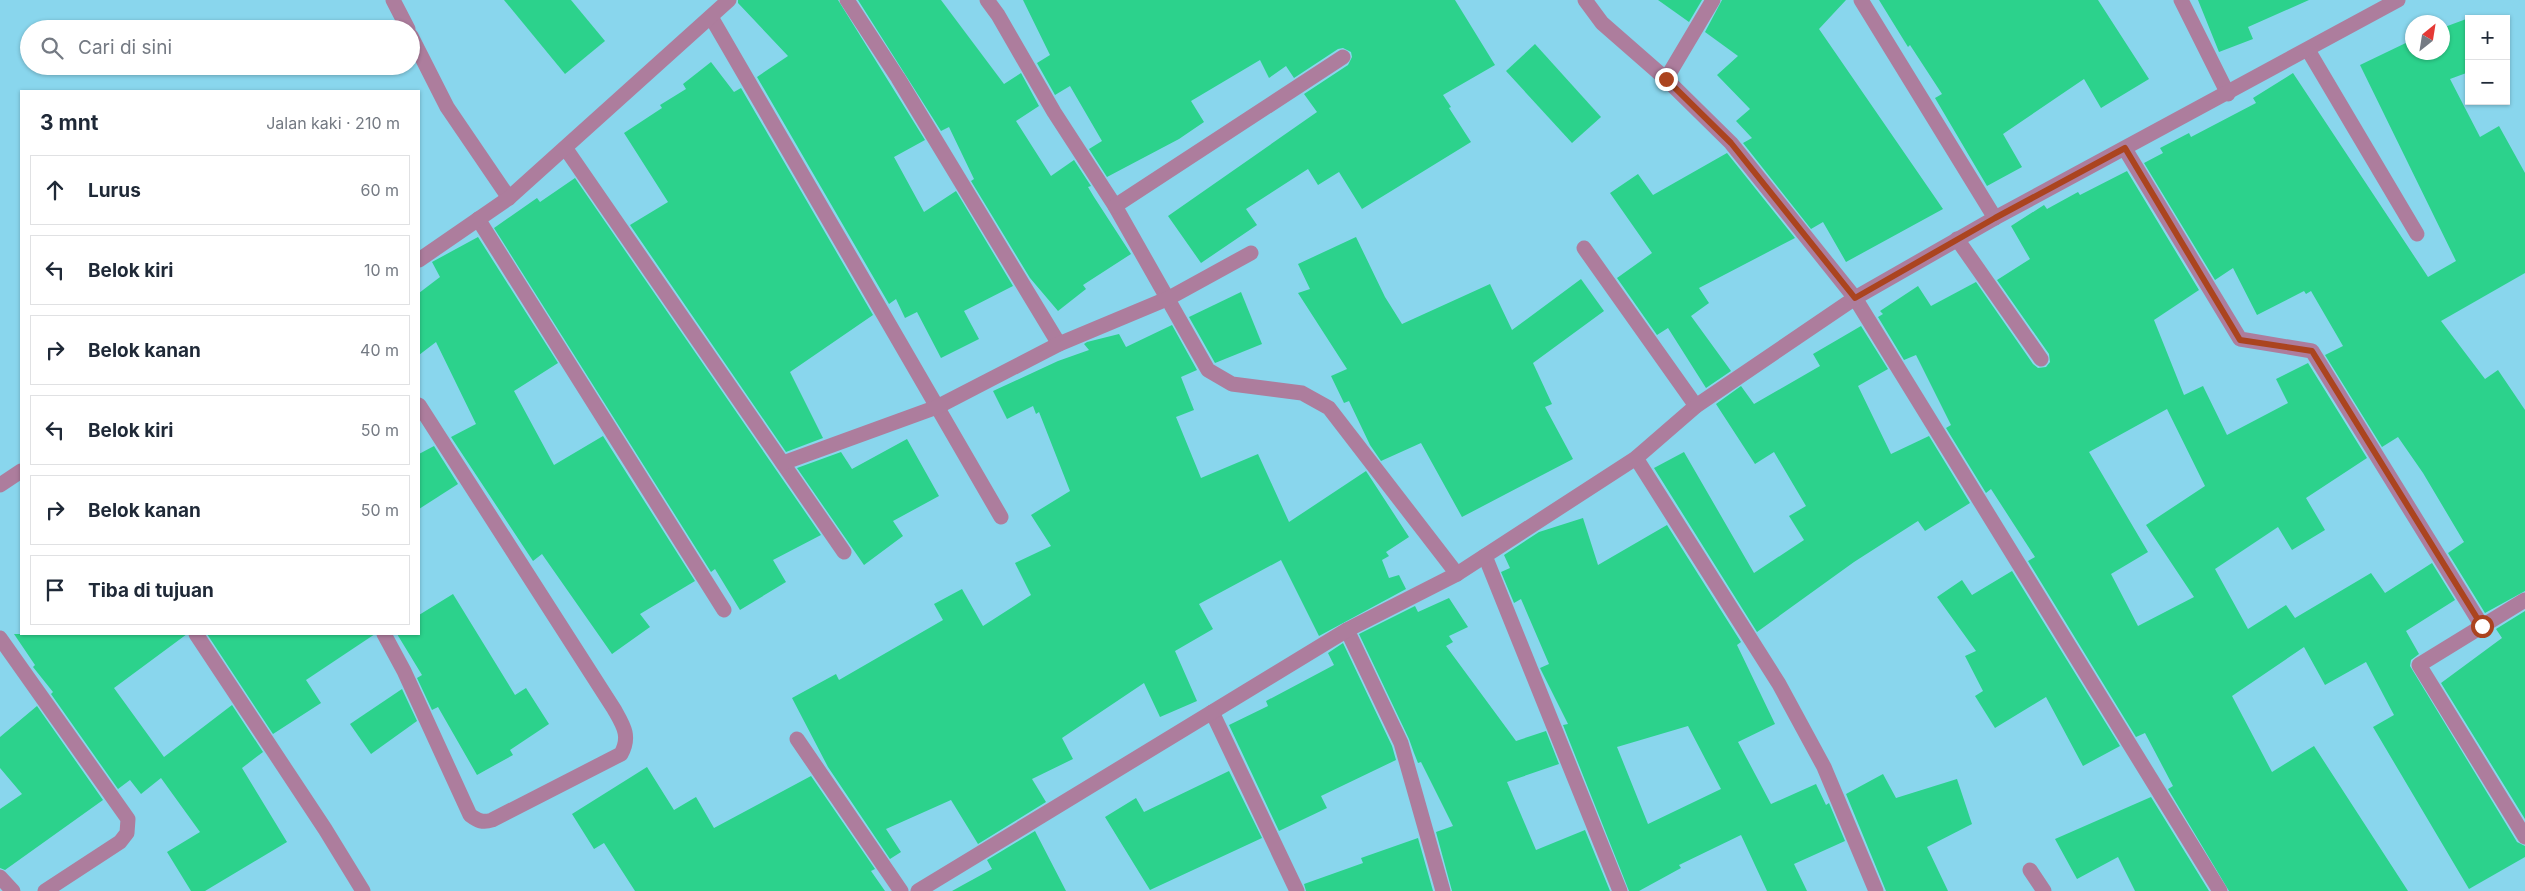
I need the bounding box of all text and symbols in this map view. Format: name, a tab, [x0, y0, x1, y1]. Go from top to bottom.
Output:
north arrow	[2405, 15, 2450, 60]
map controls	[2465, 15, 2510, 105]
button: +	[2465, 15, 2510, 60]
search box	[20, 20, 420, 75]
icon: search	[38, 34, 66, 62]
text: Cari di sini	[78, 36, 172, 59]
button: −	[2465, 60, 2510, 105]
route end	[1655, 68, 1678, 91]
text: 3 mnt	[40, 110, 98, 135]
text: Jalan kaki · 210 m	[266, 113, 400, 133]
icon: ahead	[41, 176, 69, 204]
text: Lurus	[88, 179, 141, 202]
text: 60 m	[360, 180, 399, 200]
icon: left	[41, 256, 69, 284]
text: Belok kiri	[88, 259, 173, 282]
text: 10 m	[364, 260, 399, 280]
icon: right	[41, 336, 69, 364]
text: Belok kanan	[88, 339, 201, 362]
text: 40 m	[360, 340, 399, 360]
icon: left	[41, 416, 69, 444]
text: Belok kiri	[88, 419, 173, 442]
text: 50 m	[361, 420, 399, 440]
icon: right	[41, 496, 69, 524]
text: Belok kanan	[88, 499, 201, 522]
text: 50 m	[361, 500, 399, 520]
icon: arrive	[41, 576, 69, 604]
text: Tiba di tujuan	[88, 579, 214, 602]
route start	[2471, 615, 2494, 638]

